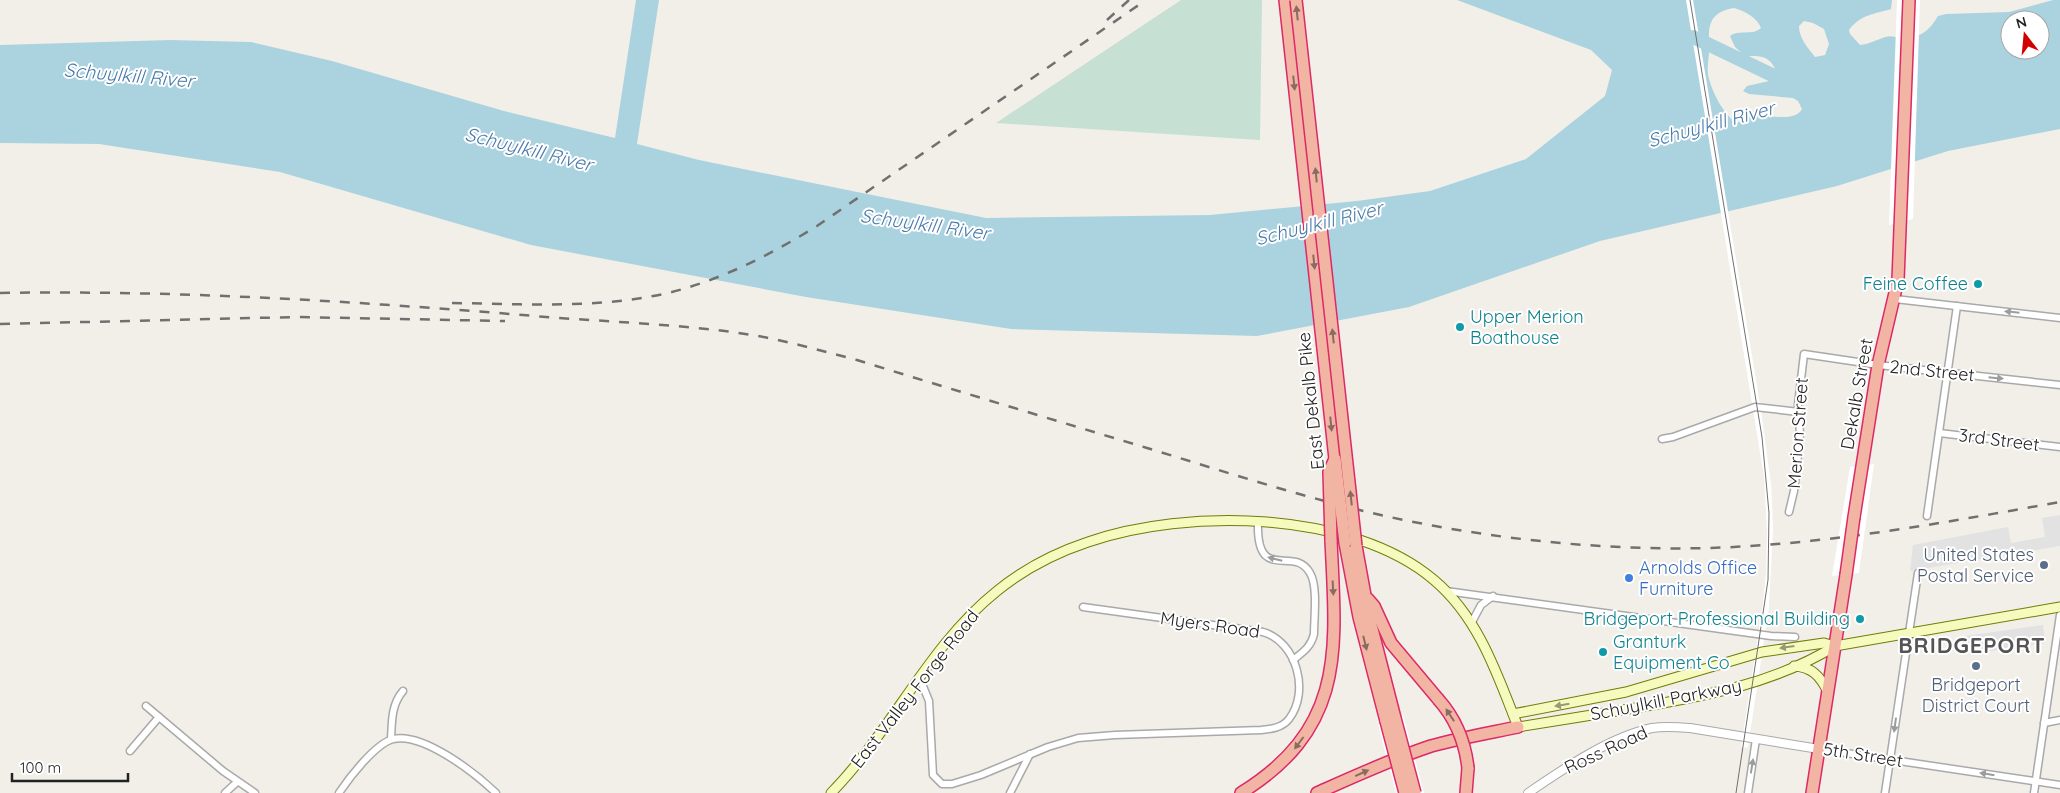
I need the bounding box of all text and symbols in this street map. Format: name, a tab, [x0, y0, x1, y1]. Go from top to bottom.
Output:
one-way arrow	[1293, 5, 1301, 21]
north arrow	[2000, 10, 2050, 60]
text: N	[2014, 12, 2029, 33]
water label: Schuylkill River	[63, 57, 198, 93]
one-way arrow	[1290, 76, 1298, 92]
water label: Schuylkill River	[1645, 95, 1780, 152]
water label: Schuylkill River	[463, 122, 598, 177]
one-way arrow	[1312, 166, 1320, 182]
water label: Schuylkill River	[1253, 195, 1388, 250]
water label: Schuylkill River	[859, 203, 994, 245]
one-way arrow	[1310, 254, 1318, 270]
place label: Feine Coffee	[1863, 272, 1968, 295]
marker: Feine Coffee	[1972, 278, 1984, 290]
place label: Upper Merion Boathouse	[1470, 305, 1584, 349]
one-way arrow	[2003, 308, 2019, 316]
marker: Upper Merion Boathouse	[1454, 321, 1466, 333]
one-way arrow	[1329, 328, 1337, 344]
street label: East Dekalb Pike	[1292, 331, 1329, 471]
street label: Dekalb Street	[1835, 336, 1878, 451]
street label: 2nd Street	[1888, 355, 1976, 386]
one-way arrow	[1988, 374, 2004, 382]
street label: Merion Street	[1782, 377, 1813, 489]
one-way arrow	[1327, 416, 1335, 432]
street label: 3rd Street	[1957, 423, 2041, 456]
one-way arrow	[1347, 490, 1355, 506]
place label: United States Postal Service	[1917, 543, 2034, 587]
one-way arrow	[1267, 555, 1282, 563]
place label: Arnolds Office Furniture	[1639, 556, 1757, 600]
marker: United States Postal Service	[2038, 559, 2050, 571]
marker: Arnolds Office Furniture	[1623, 572, 1635, 584]
one-way arrow	[1330, 581, 1338, 597]
street label: East Valley Forge Road	[846, 605, 984, 772]
street label: Myers Road	[1159, 606, 1261, 643]
place label: Bridgeport Professional Building	[1584, 607, 1850, 630]
marker: Bridgeport Professional Building	[1854, 613, 1866, 625]
place label: Granturk Equipment Co	[1613, 630, 1730, 674]
district label: BRIDGEPORT	[1898, 631, 2046, 659]
one-way arrow	[1361, 635, 1369, 650]
one-way arrow	[1778, 644, 1794, 652]
marker: Granturk Equipment Co	[1597, 646, 1609, 658]
marker: Bridgeport District Court	[1970, 660, 1982, 672]
place label: Bridgeport District Court	[1922, 673, 2030, 717]
street label: Schuylkill Parkway	[1588, 674, 1744, 725]
one-way arrow	[1554, 702, 1570, 710]
one-way arrow	[1446, 709, 1455, 722]
one-way arrow	[1891, 717, 1899, 733]
street label: Ross Road	[1560, 720, 1651, 779]
one-way arrow	[1294, 736, 1304, 750]
street label: 5th Street	[1822, 737, 1905, 772]
scale bar	[12, 750, 129, 782]
text: 100 m	[20, 758, 61, 777]
one-way arrow	[1748, 758, 1756, 774]
one-way arrow	[1355, 768, 1369, 776]
one-way arrow	[1979, 770, 1995, 778]

